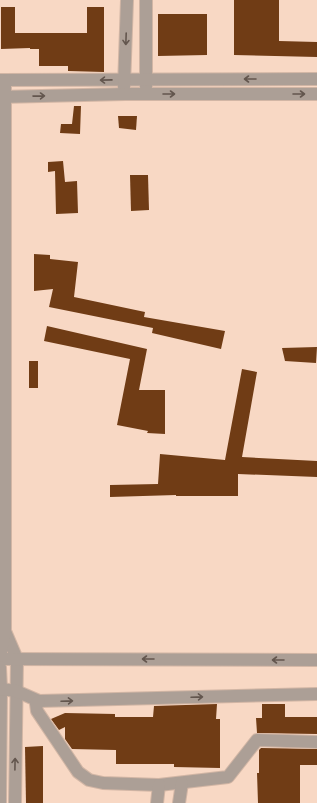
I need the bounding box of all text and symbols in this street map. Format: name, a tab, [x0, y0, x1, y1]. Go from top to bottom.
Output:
one-way arrow	[122, 32, 130, 45]
one-way arrow	[244, 75, 257, 83]
one-way arrow	[100, 76, 113, 83]
one-way arrow	[162, 90, 175, 98]
one-way arrow	[292, 90, 305, 98]
one-way arrow	[32, 92, 45, 100]
one-way arrow	[142, 655, 155, 663]
one-way arrow	[272, 656, 285, 664]
one-way arrow	[190, 693, 203, 701]
one-way arrow	[60, 697, 73, 704]
one-way arrow	[11, 758, 19, 771]

